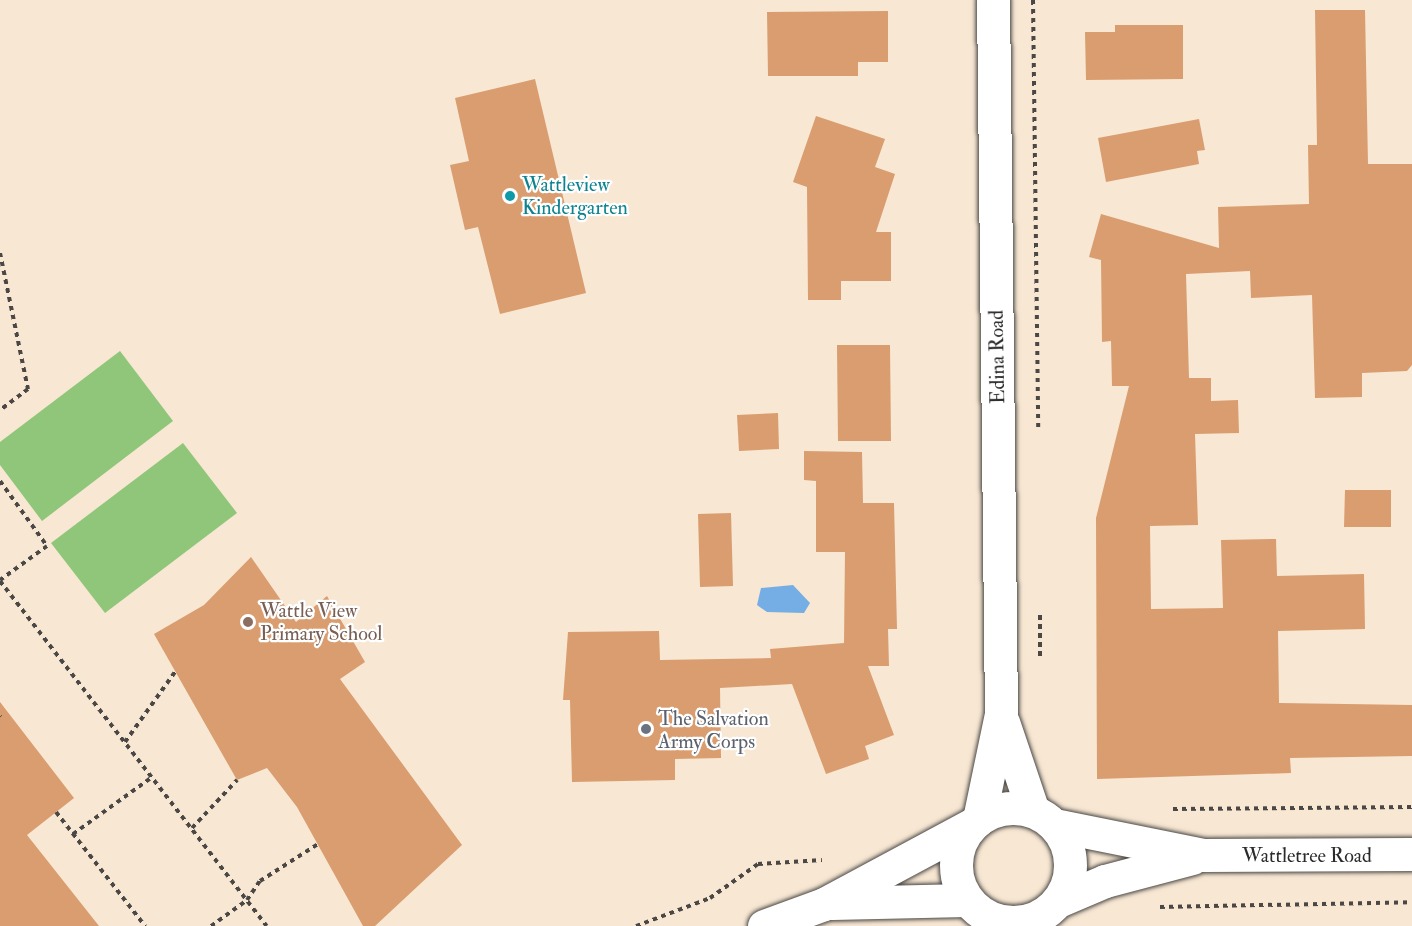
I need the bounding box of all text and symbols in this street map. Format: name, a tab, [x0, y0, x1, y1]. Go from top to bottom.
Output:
place label: Wattleview Kindergarten	[522, 172, 628, 219]
marker: Wattleview Kindergarten	[503, 189, 517, 203]
street label: Edina Road	[984, 310, 1010, 404]
place label: Wattle View Primary School	[260, 598, 382, 645]
marker: Wattle View Primary School	[241, 615, 255, 629]
place label: The Salvation Army Corps	[658, 706, 769, 753]
marker: The Salvation Army Corps	[639, 722, 653, 736]
street label: Wattletree Road	[1242, 843, 1372, 867]

